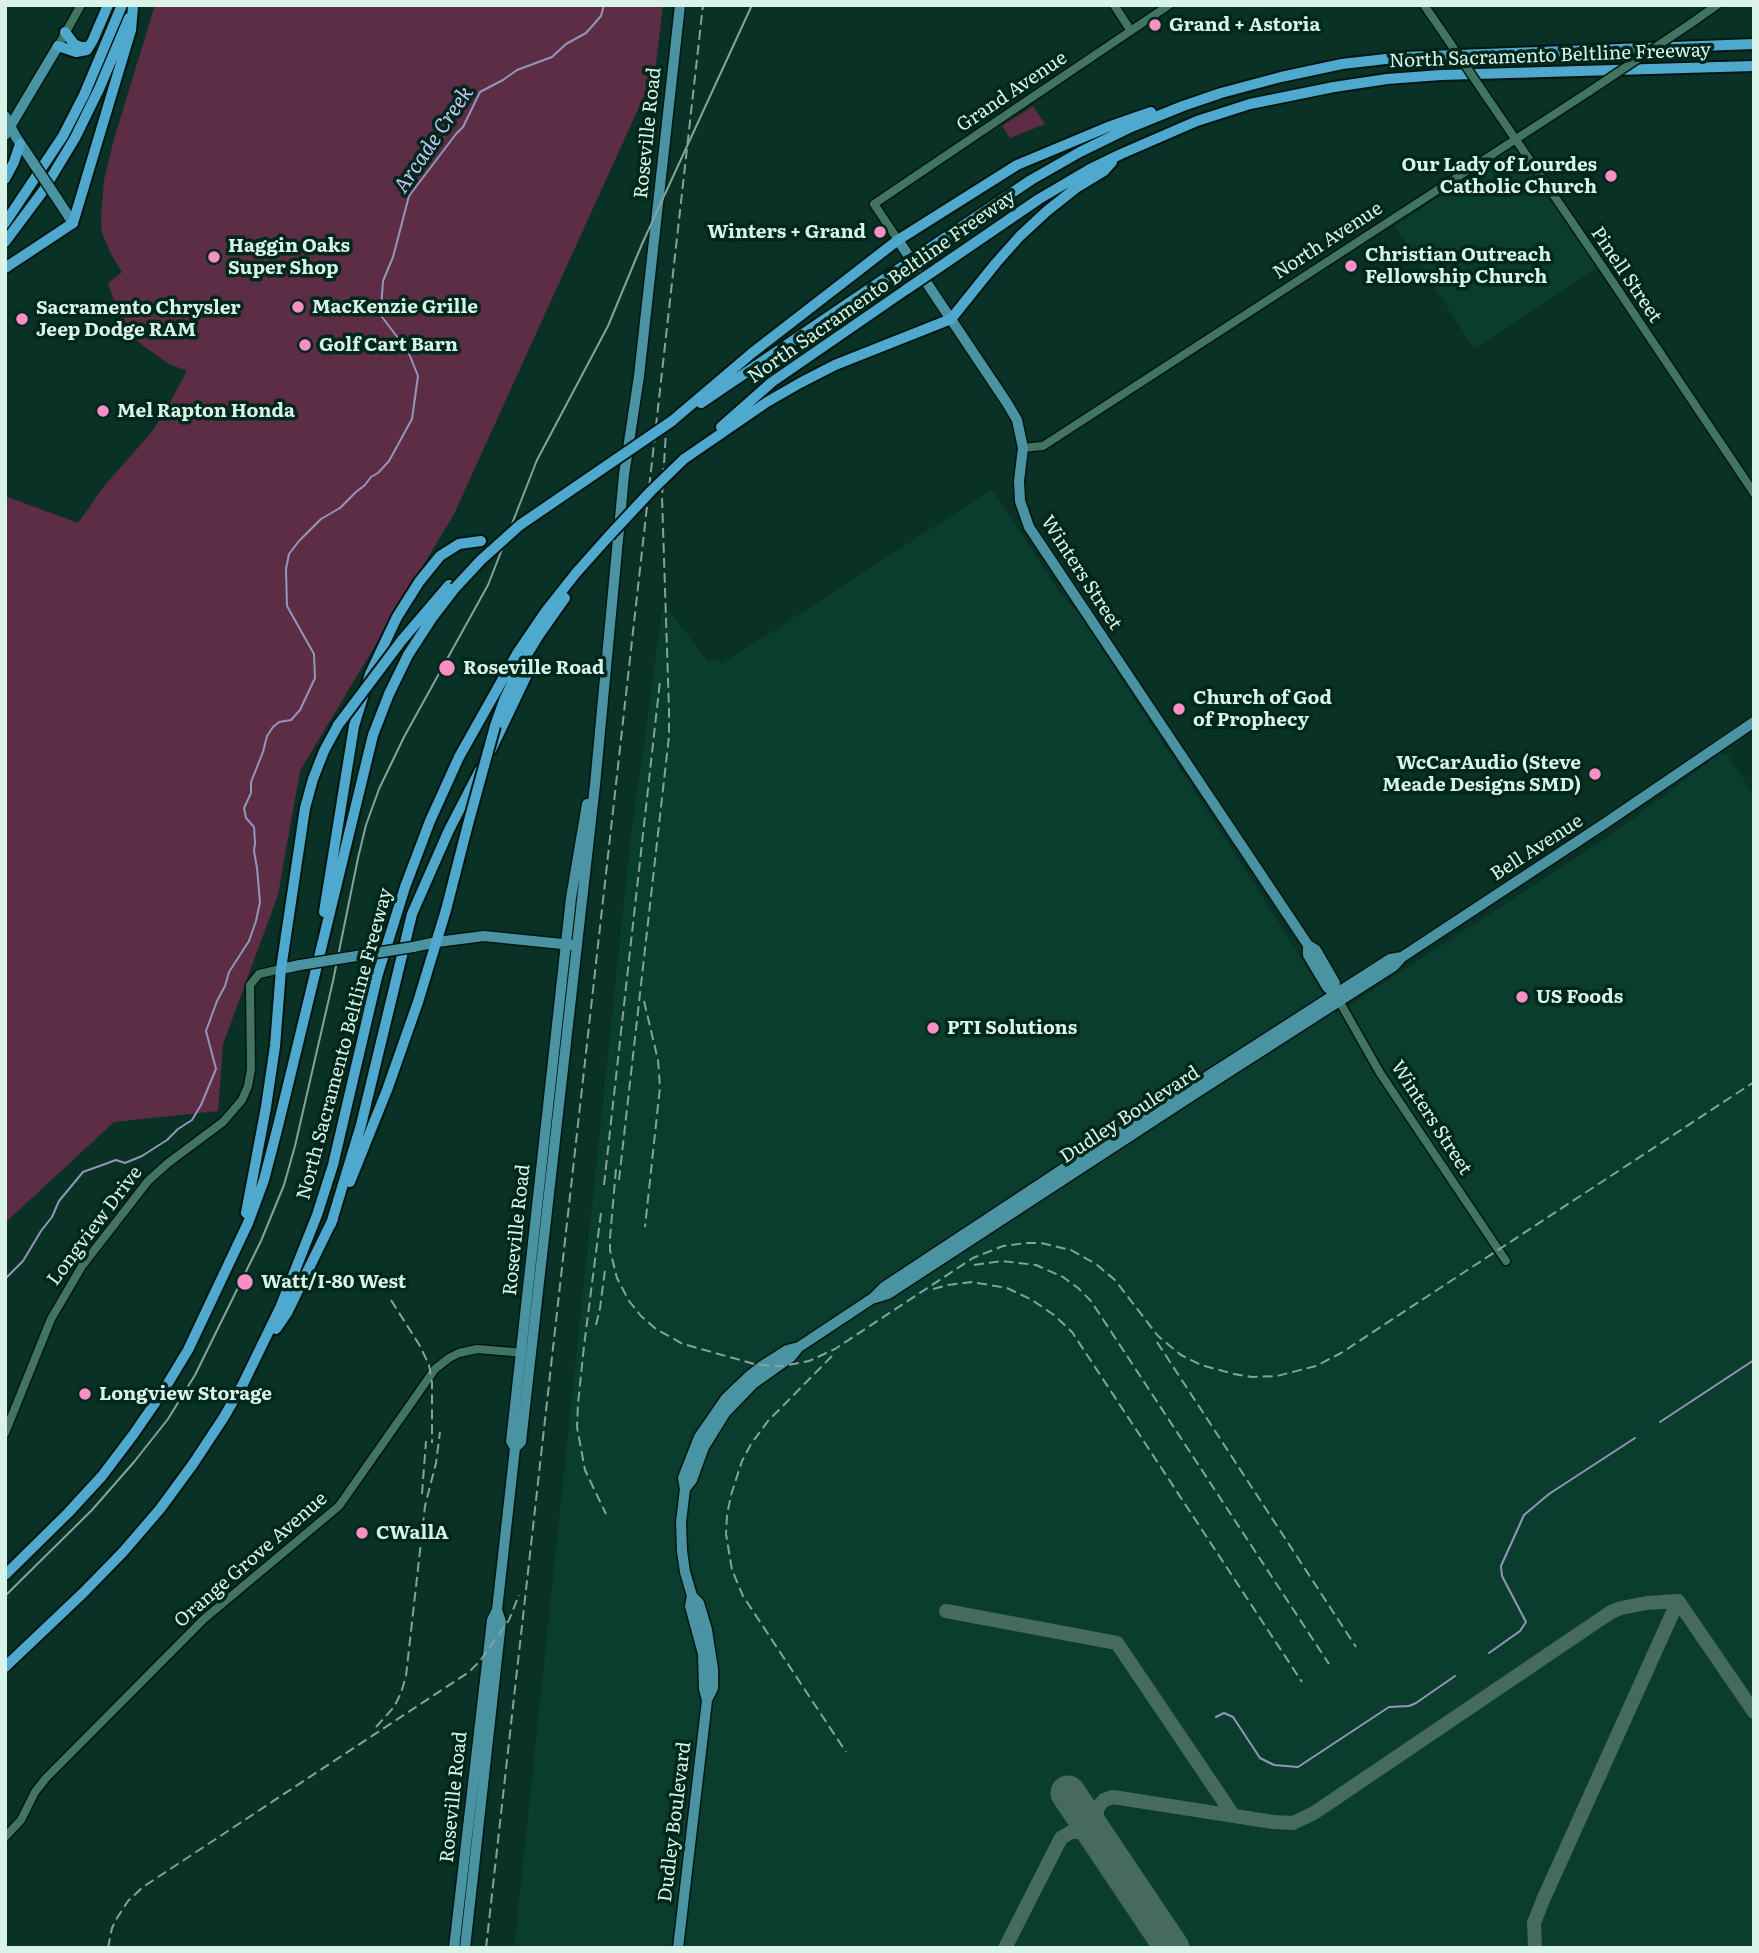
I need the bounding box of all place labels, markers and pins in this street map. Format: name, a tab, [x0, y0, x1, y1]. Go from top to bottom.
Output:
place label: Grand + Astoria	[1169, 14, 1321, 36]
marker: Grand + Astoria	[1147, 17, 1163, 33]
place label: Our Lady of Lourdes Catholic Church	[1402, 154, 1597, 198]
marker: Our Lady of Lourdes Catholic Church	[1603, 168, 1619, 184]
place label: Winters + Grand	[707, 221, 866, 243]
marker: Winters + Grand	[872, 224, 888, 240]
place label: Haggin Oaks Super Shop	[228, 235, 350, 279]
place label: Christian Outreach Fellowship Church	[1365, 244, 1551, 288]
marker: Haggin Oaks Super Shop	[206, 249, 222, 265]
marker: Christian Outreach Fellowship Church	[1343, 258, 1359, 274]
place label: MacKenzie Grille	[312, 296, 478, 318]
place label: Sacramento Chrysler Jeep Dodge RAM	[36, 297, 241, 341]
marker: MacKenzie Grille	[290, 299, 306, 315]
marker: Sacramento Chrysler Jeep Dodge RAM	[14, 311, 30, 327]
place label: Golf Cart Barn	[319, 334, 458, 356]
marker: Golf Cart Barn	[297, 337, 313, 353]
place label: Mel Rapton Honda	[117, 400, 295, 422]
marker: Mel Rapton Honda	[95, 403, 111, 419]
place label: Roseville Road	[463, 657, 604, 679]
marker: Roseville Road	[437, 658, 457, 678]
place label: Church of God of Prophecy	[1193, 687, 1332, 731]
marker: Church of God of Prophecy	[1171, 701, 1187, 717]
place label: WcCarAudio (Steve Meade Designs SMD)	[1382, 752, 1581, 796]
marker: WcCarAudio (Steve Meade Designs SMD)	[1587, 766, 1603, 782]
place label: US Foods	[1536, 986, 1623, 1008]
marker: US Foods	[1514, 989, 1530, 1005]
place label: PTI Solutions	[947, 1017, 1077, 1039]
marker: PTI Solutions	[925, 1020, 941, 1036]
place label: Watt/I-80 West	[261, 1271, 406, 1293]
marker: Watt/I-80 West	[235, 1272, 255, 1292]
place label: Longview Storage	[99, 1383, 272, 1405]
marker: Longview Storage	[77, 1386, 93, 1402]
place label: CWallA	[376, 1522, 449, 1544]
marker: CWallA	[354, 1525, 370, 1541]

